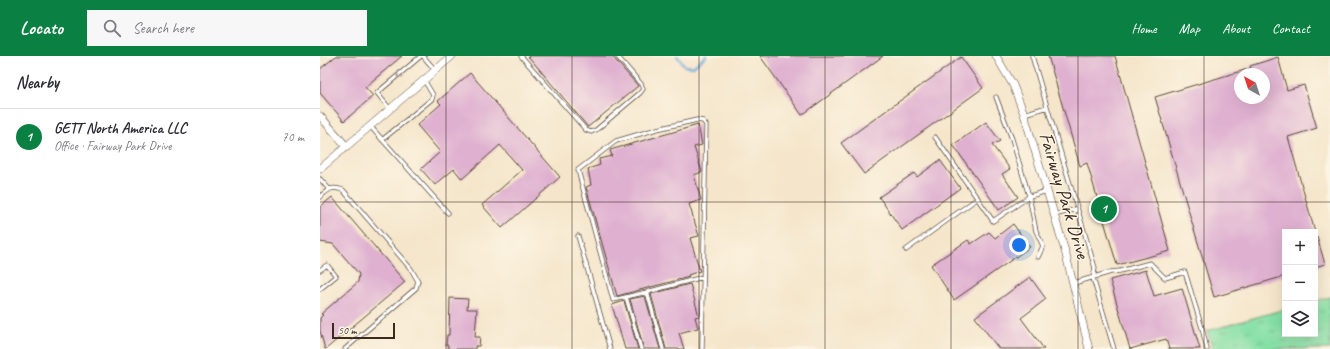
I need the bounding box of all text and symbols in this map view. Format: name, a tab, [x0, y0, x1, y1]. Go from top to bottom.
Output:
search box	[87, 10, 367, 46]
text: Locato	[20, 16, 63, 40]
icon: search	[101, 17, 123, 39]
text: Search here	[133, 19, 194, 38]
text: Home	[1131, 20, 1157, 37]
text: Map	[1179, 20, 1200, 37]
text: About	[1222, 20, 1250, 37]
text: Contact	[1272, 20, 1310, 37]
north arrow	[1234, 68, 1270, 104]
one-way arrow	[396, 70, 404, 77]
text: Nearby	[16, 72, 59, 93]
text: GETT North America LLC	[54, 119, 186, 138]
text: 1	[26, 129, 32, 145]
text: 70 m	[282, 129, 304, 145]
street label: Fairway Park Drive	[1033, 129, 1096, 263]
text: Office · Fairway Park Drive	[54, 138, 171, 154]
pin: 1	[1091, 194, 1117, 224]
map controls	[1282, 229, 1318, 337]
button: +	[1282, 229, 1318, 265]
your location	[1009, 235, 1029, 255]
button: −	[1282, 265, 1318, 301]
button: layers	[1282, 301, 1318, 337]
scale bar	[332, 321, 395, 340]
text: 50 m	[338, 323, 357, 337]

